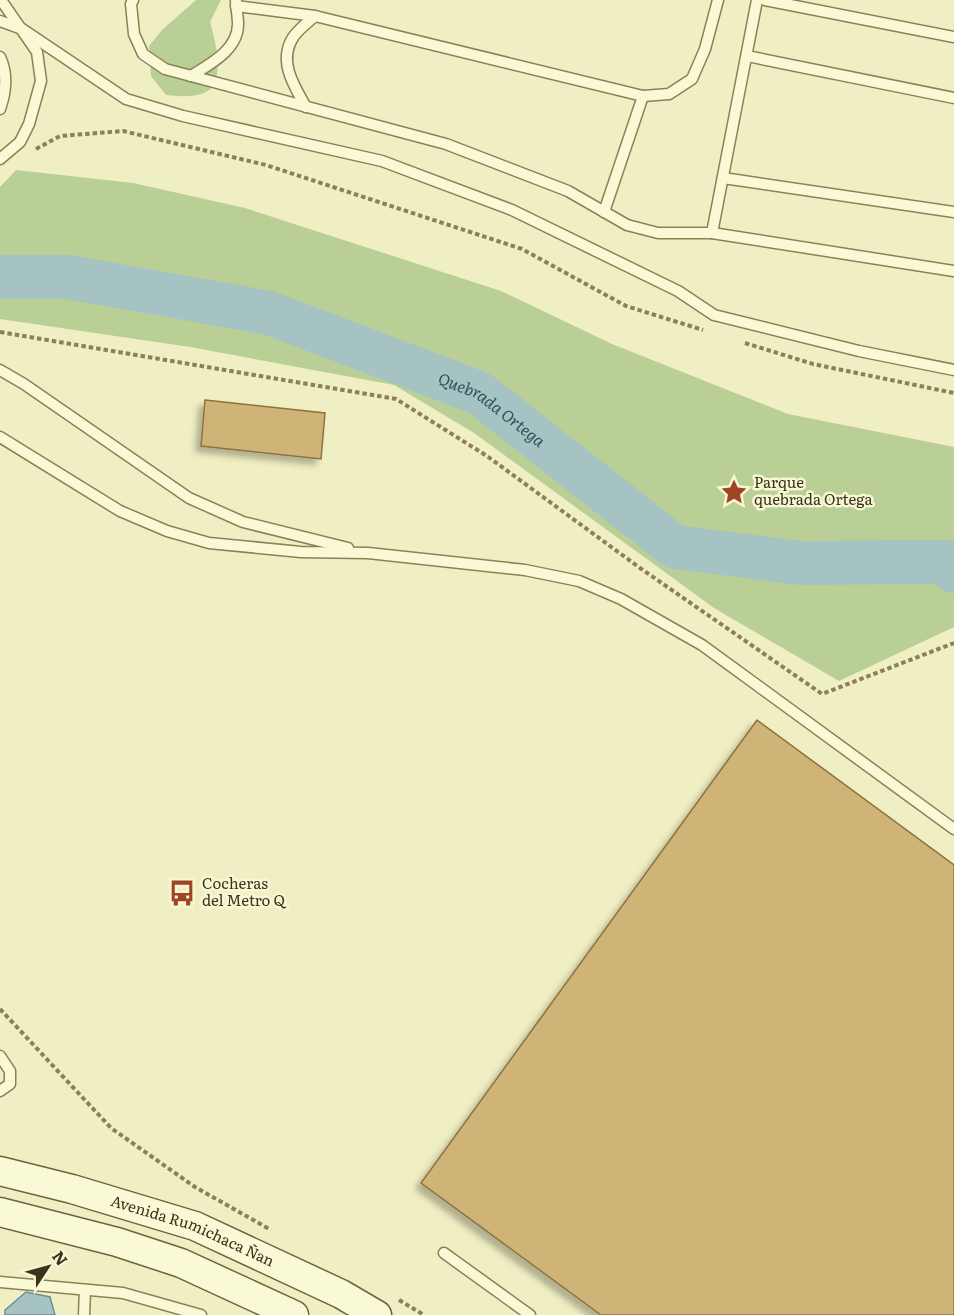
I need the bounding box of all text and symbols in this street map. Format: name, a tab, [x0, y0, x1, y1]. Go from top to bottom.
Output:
water label: Quebrada Ortega	[435, 366, 552, 452]
place label: Parque quebrada Ortega	[754, 470, 873, 510]
place icon: Parque quebrada Ortega	[719, 477, 749, 507]
place label: Cocheras del Metro Q	[202, 871, 287, 911]
bus stop icon: Cocheras del Metro Q	[167, 878, 197, 908]
street label: Avenida Rumichaca Ñan	[108, 1188, 279, 1272]
north arrow	[18, 1237, 78, 1297]
text: N	[47, 1245, 75, 1270]

